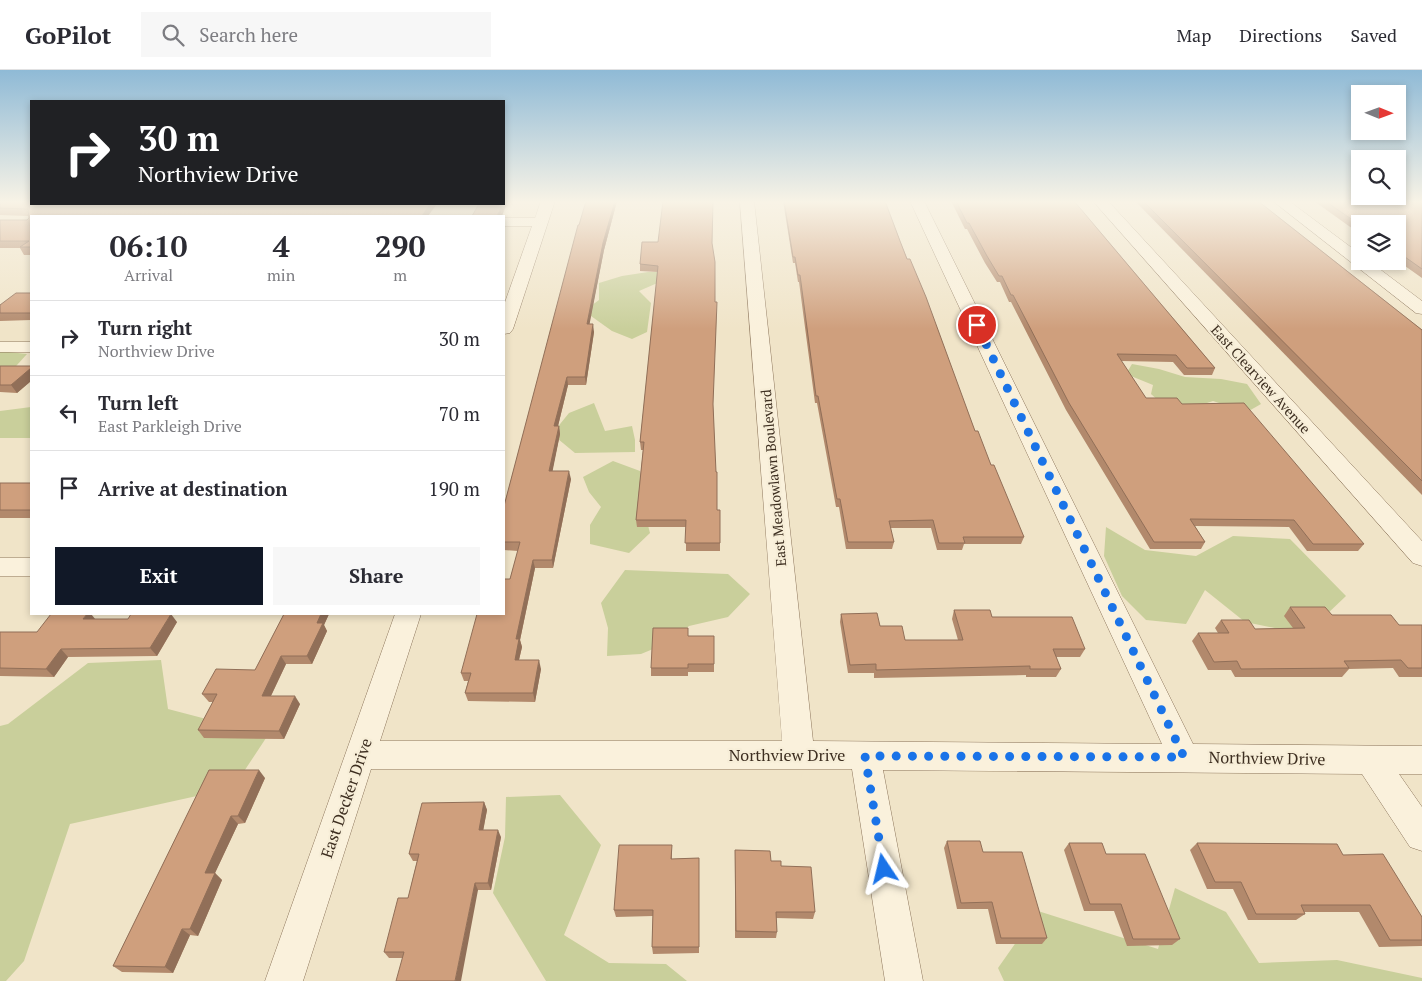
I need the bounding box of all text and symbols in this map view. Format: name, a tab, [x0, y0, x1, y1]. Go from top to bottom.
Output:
search box	[141, 12, 491, 57]
text: GoPilot	[25, 19, 111, 51]
icon: search	[159, 21, 187, 49]
text: Search here	[199, 22, 298, 47]
text: Map	[1176, 23, 1211, 47]
text: Directions	[1239, 23, 1322, 47]
text: Saved	[1350, 23, 1397, 47]
north arrow	[1351, 85, 1406, 140]
map controls	[1351, 85, 1406, 270]
text: 30 m	[138, 115, 219, 161]
icon: right	[55, 120, 120, 185]
button: search	[1351, 150, 1406, 205]
text: Northview Drive	[138, 159, 298, 188]
button: layers	[1351, 215, 1406, 270]
text: 06:10	[109, 226, 188, 266]
text: 4	[273, 226, 290, 266]
text: 290	[375, 226, 426, 266]
text: Arrival	[124, 264, 173, 286]
text: min	[267, 264, 295, 286]
text: m	[393, 264, 407, 286]
pin	[956, 304, 998, 346]
icon: arrive	[963, 311, 991, 339]
text: Turn right	[98, 315, 192, 340]
street label: East Clearview Avenue	[1207, 320, 1315, 438]
icon: right	[55, 324, 83, 352]
text: 30 m	[439, 326, 480, 351]
text: Northview Drive	[98, 340, 215, 362]
street label: East Meadowlawn Boulevard	[756, 389, 790, 567]
text: Turn left	[98, 390, 179, 415]
icon: left	[55, 399, 83, 427]
text: 70 m	[439, 401, 480, 426]
text: East Parkleigh Drive	[98, 415, 242, 437]
icon: arrive	[55, 474, 83, 502]
text: Arrive at destination	[98, 476, 287, 501]
text: 190 m	[429, 476, 480, 501]
button: Exit	[55, 547, 263, 605]
button: Share	[273, 547, 480, 605]
street label: East Decker Drive	[315, 735, 377, 861]
street label: Northview Drive	[729, 744, 845, 766]
street label: Northview Drive	[1208, 746, 1326, 770]
position arrow	[857, 842, 909, 894]

